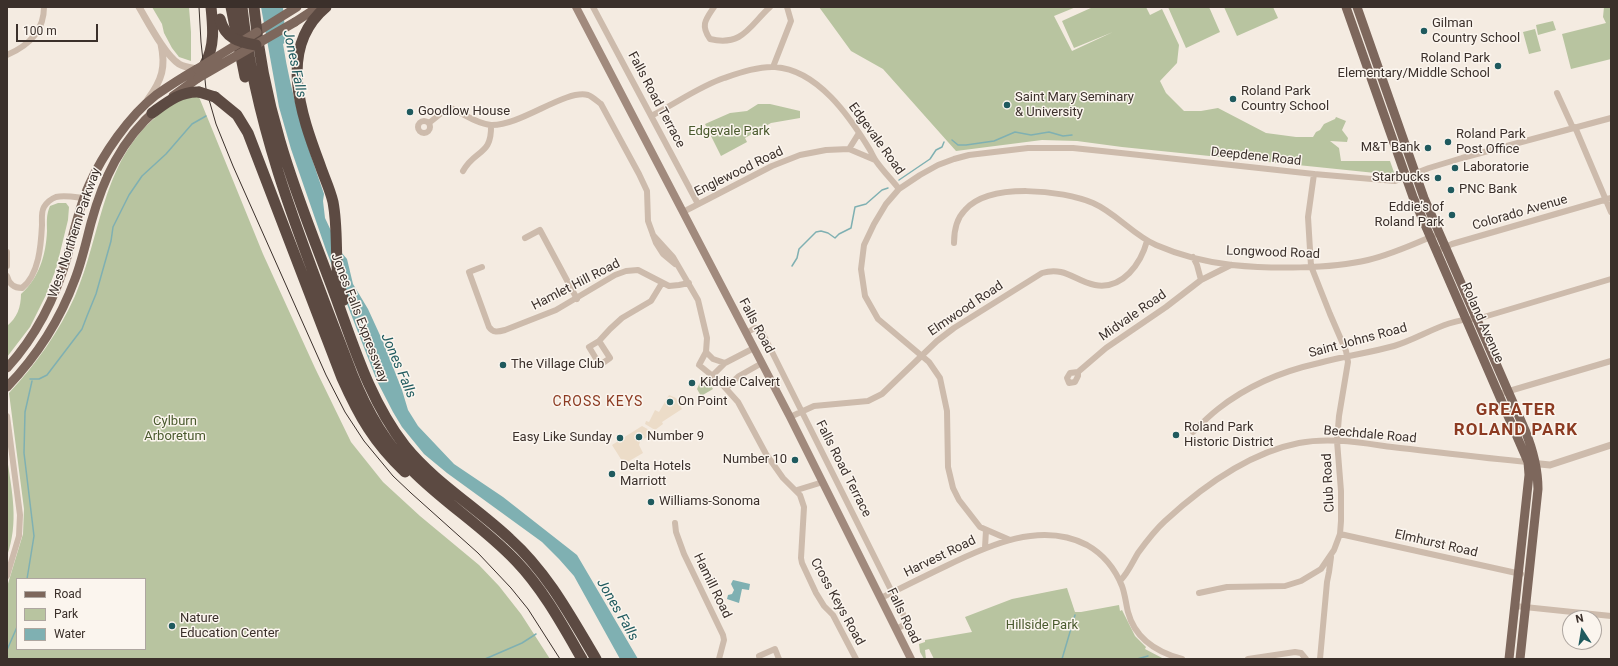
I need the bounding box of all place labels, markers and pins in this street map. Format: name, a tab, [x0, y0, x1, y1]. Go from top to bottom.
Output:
place label: Gilman Country School	[1432, 16, 1520, 47]
marker: Gilman Country School	[1419, 26, 1429, 36]
place label: Roland Park Elementary/Middle School	[1338, 51, 1490, 82]
marker: Roland Park Elementary/Middle School	[1493, 61, 1503, 71]
place label: Roland Park Country School	[1241, 84, 1329, 115]
place label: Saint Mary Seminary & University	[1015, 90, 1134, 121]
marker: Roland Park Country School	[1228, 94, 1238, 104]
marker: Saint Mary Seminary & University	[1002, 100, 1012, 110]
place label: Goodlow House	[418, 104, 510, 120]
marker: Goodlow House	[405, 107, 415, 117]
place label: Roland Park Post Office	[1456, 127, 1526, 158]
marker: Roland Park Post Office	[1443, 137, 1453, 147]
place label: M&T Bank	[1361, 140, 1420, 156]
marker: M&T Bank	[1423, 143, 1433, 153]
place label: Laboratorie	[1463, 160, 1529, 176]
marker: Laboratorie	[1450, 163, 1460, 173]
place label: Starbucks	[1372, 170, 1430, 186]
marker: Starbucks	[1433, 173, 1443, 183]
place label: PNC Bank	[1459, 182, 1517, 198]
marker: PNC Bank	[1446, 185, 1456, 195]
place label: Eddie’s of Roland Park	[1374, 200, 1444, 231]
marker: Eddie’s of Roland Park	[1447, 210, 1457, 220]
place label: The Village Club	[511, 357, 604, 373]
marker: The Village Club	[498, 360, 508, 370]
place label: Kiddie Calvert	[700, 375, 780, 391]
marker: Kiddie Calvert	[687, 378, 697, 388]
place label: On Point	[678, 394, 727, 410]
marker: On Point	[665, 397, 675, 407]
place label: Roland Park Historic District	[1184, 420, 1274, 451]
place label: Number 9	[647, 429, 704, 445]
place label: Easy Like Sunday	[512, 430, 612, 446]
marker: Roland Park Historic District	[1171, 430, 1181, 440]
marker: Number 9	[634, 432, 644, 442]
marker: Easy Like Sunday	[615, 433, 625, 443]
place label: Number 10	[723, 452, 787, 468]
marker: Number 10	[790, 455, 800, 465]
place label: Delta Hotels Marriott	[620, 459, 691, 490]
marker: Delta Hotels Marriott	[607, 469, 617, 479]
place label: Williams-Sonoma	[659, 494, 760, 510]
marker: Williams-Sonoma	[646, 497, 656, 507]
place label: Nature Education Center	[180, 611, 279, 642]
marker: Nature Education Center	[167, 621, 177, 631]

